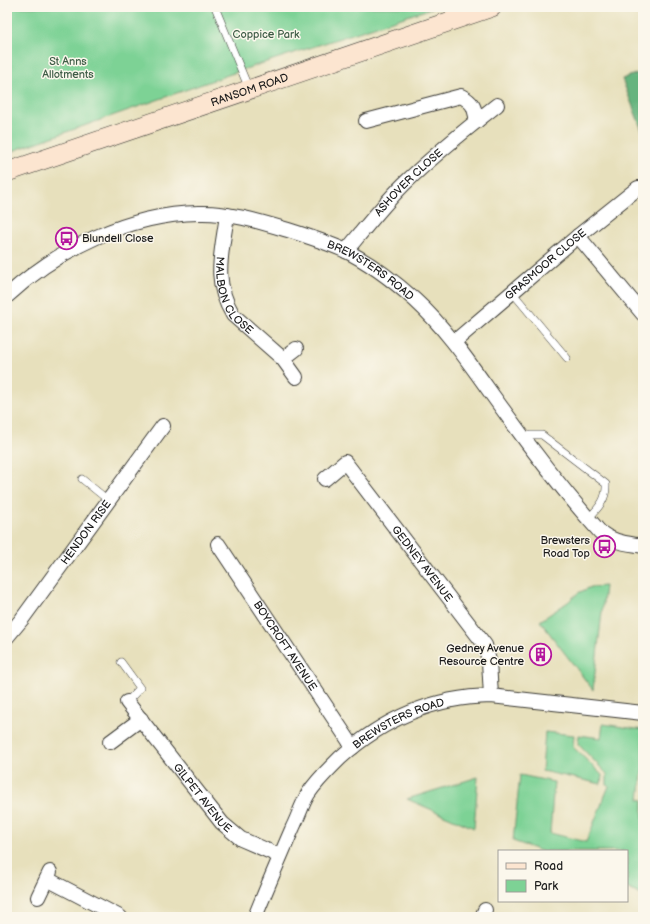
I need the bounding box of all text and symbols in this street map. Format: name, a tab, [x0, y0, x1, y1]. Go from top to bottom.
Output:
park label: Coppice Park	[233, 28, 300, 41]
park label: St Anns Allotments	[42, 55, 94, 81]
street label: RANSOM ROAD	[209, 71, 290, 109]
street label: ASHOVER CLOSE	[372, 146, 445, 219]
bus stop icon: Blundell Close	[54, 225, 80, 251]
street label: GRASMOOR CLOSE	[502, 226, 589, 303]
place label: Blundell Close	[82, 232, 154, 245]
street label: BREWSTERS ROAD	[325, 238, 416, 303]
street label: MALBON CLOSE	[213, 256, 256, 337]
street label: HENDON RISE	[58, 498, 114, 567]
street label: GEDNEY AVENUE	[389, 523, 455, 604]
bus stop icon: Brewsters Road Top	[592, 533, 618, 559]
place label: Brewsters Road Top	[540, 534, 591, 560]
street label: BOYCROFT AVENUE	[251, 599, 320, 693]
building icon: Gedney Avenue Resource Centre	[527, 641, 553, 667]
place label: Gedney Avenue Resource Centre	[439, 642, 524, 668]
street label: BREWSTERS ROAD	[350, 696, 446, 752]
street label: GILPET AVENUE	[171, 761, 234, 835]
legend	[498, 850, 628, 902]
text: Road	[534, 859, 563, 874]
text: Park	[534, 879, 558, 894]

